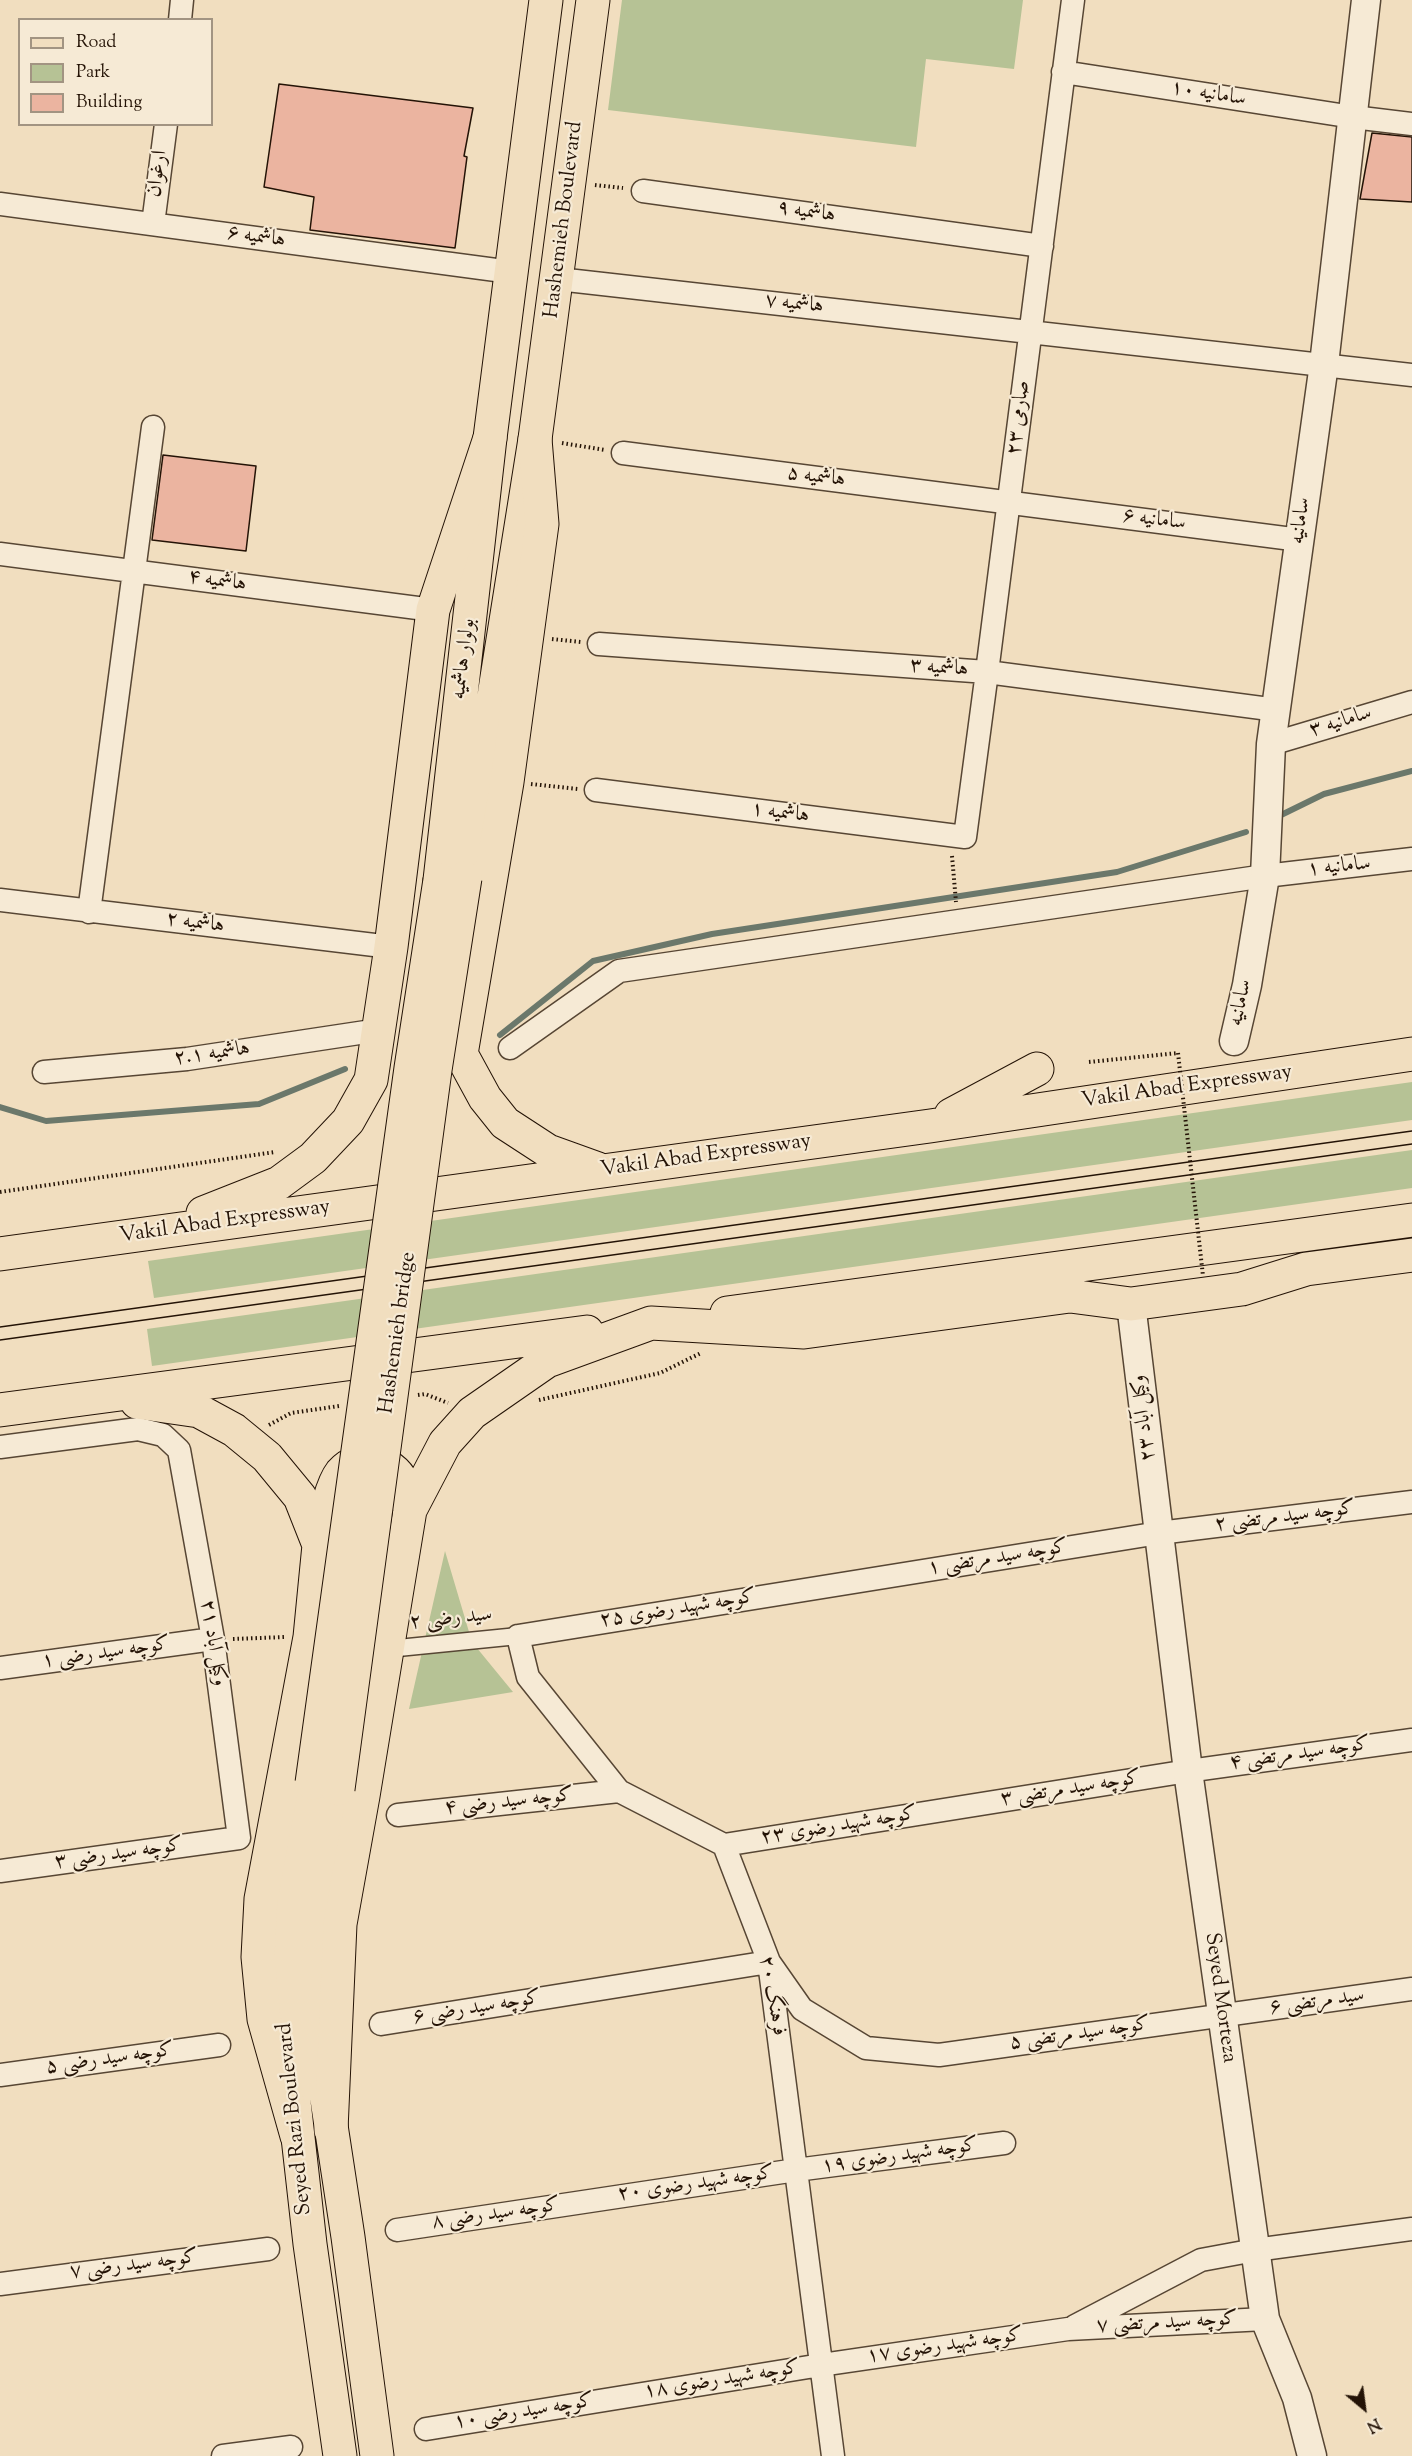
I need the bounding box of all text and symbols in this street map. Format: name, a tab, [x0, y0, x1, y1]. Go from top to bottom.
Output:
legend	[18, 18, 213, 126]
text: Road	[76, 30, 116, 56]
text: Park	[76, 60, 110, 86]
street label: سامانیه ۱۰	[1168, 77, 1248, 113]
text: Building	[76, 90, 142, 116]
street label: Hashemieh Boulevard	[540, 120, 590, 320]
street label: ارغوان	[143, 149, 175, 199]
street label: هاشمیه ۹	[775, 196, 837, 230]
street label: هاشمیه ۶	[225, 221, 287, 255]
street label: هاشمیه ۷	[763, 289, 825, 321]
street label: صارمی ۲۳	[1003, 379, 1037, 457]
street label: هاشمیه ۵	[785, 462, 847, 494]
street label: سامانیه	[1286, 496, 1318, 546]
street label: سامانیه ۶	[1121, 505, 1187, 537]
street label: هاشمیه ۴	[186, 565, 248, 599]
street label: بولوار هاشمیه	[448, 617, 482, 701]
street label: هاشمیه ۳	[909, 654, 969, 684]
street label: سامانیه ۳	[1307, 702, 1375, 744]
street label: هاشمیه ۱	[749, 798, 811, 830]
street label: سامانیه ۱	[1306, 852, 1372, 884]
street label: هاشمیه ۲	[164, 908, 226, 940]
street label: سامانیه	[1225, 977, 1259, 1029]
street label: هاشمیه ۲.۱	[172, 1037, 252, 1073]
street label: Vakil Abad Expressway	[1080, 1061, 1294, 1115]
street label: Vakil Abad Expressway	[599, 1130, 813, 1184]
street label: Vakil Abad Expressway	[118, 1196, 332, 1250]
street label: Hashemieh bridge	[375, 1251, 423, 1415]
street label: ۲۳ وکیل آباد	[1127, 1373, 1163, 1463]
street label: کوچه سید مرتضی ۲	[1213, 1497, 1357, 1539]
street label: کوچه سید مرتضی ۱	[926, 1535, 1070, 1583]
street label: کوچه شهید رضوی ۲۵	[598, 1585, 758, 1635]
street label: ۲۱ وکیل آباد	[193, 1598, 231, 1688]
street label: سید رضی ۲	[408, 1603, 494, 1637]
street label: کوچه سید رضی ۱	[40, 1633, 172, 1675]
street label: کوچه سید مرتضی ۴	[1228, 1733, 1372, 1777]
street label: کوچه سید مرتضی ۳	[999, 1766, 1143, 1814]
street label: کوچه سید رضی ۴	[443, 1784, 575, 1822]
street label: کوچه شهید رضوی ۲۳	[759, 1802, 919, 1852]
street label: کوچه سید رضی ۳	[53, 1834, 185, 1876]
street label: Seyed Morteza	[1197, 1931, 1241, 2065]
street label: فرهنگ ۲۰	[752, 1954, 790, 2038]
street label: سید مرتضی ۶	[1268, 1984, 1366, 2022]
street label: کوچه سید رضی ۶	[411, 1986, 543, 2032]
street label: کوچه سید مرتضی ۵	[1008, 2013, 1152, 2057]
street label: Seyed Razi Boulevard	[273, 2022, 319, 2216]
street label: کوچه سید رضی ۵	[44, 2039, 176, 2081]
street label: کوچه شهید رضوی ۱۹	[820, 2134, 980, 2180]
street label: کوچه شهید رضوی ۲۰	[616, 2162, 776, 2208]
street label: کوچه سید رضی ۸	[430, 2194, 562, 2236]
street label: کوچه سید رضی ۷	[68, 2246, 200, 2286]
street label: کوچه سید مرتضی ۷	[1096, 2308, 1238, 2340]
street label: کوچه شهید رضوی ۱۷	[865, 2324, 1025, 2370]
street label: کوچه شهید رضوی ۱۸	[642, 2356, 802, 2406]
north arrow	[1334, 2378, 1394, 2438]
street label: کوچه سید رضی ۱۰	[452, 2389, 596, 2437]
text: N	[1362, 2411, 1384, 2437]

